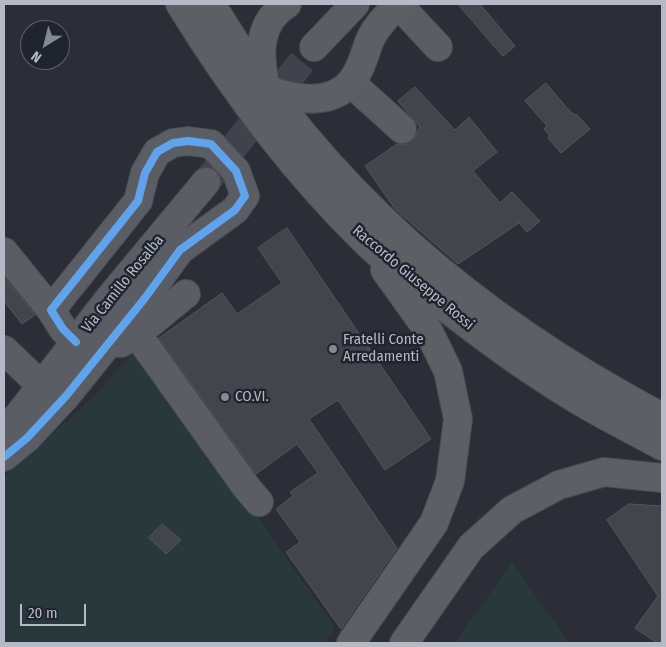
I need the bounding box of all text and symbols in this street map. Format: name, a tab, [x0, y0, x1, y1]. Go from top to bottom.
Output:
north arrow	[20, 20, 70, 70]
text: N	[28, 47, 45, 66]
street label: Raccordo Giuseppe Rossi	[349, 222, 477, 334]
street label: Via Camillo Rosalba	[78, 232, 168, 336]
place label: Fratelli Conte Arredamenti	[343, 331, 424, 366]
marker: Fratelli Conte Arredamenti	[327, 343, 339, 355]
place label: CO.VI.	[235, 388, 269, 406]
marker: CO.VI.	[219, 391, 231, 403]
scale bar	[22, 594, 89, 626]
text: 20 m	[28, 604, 58, 622]

